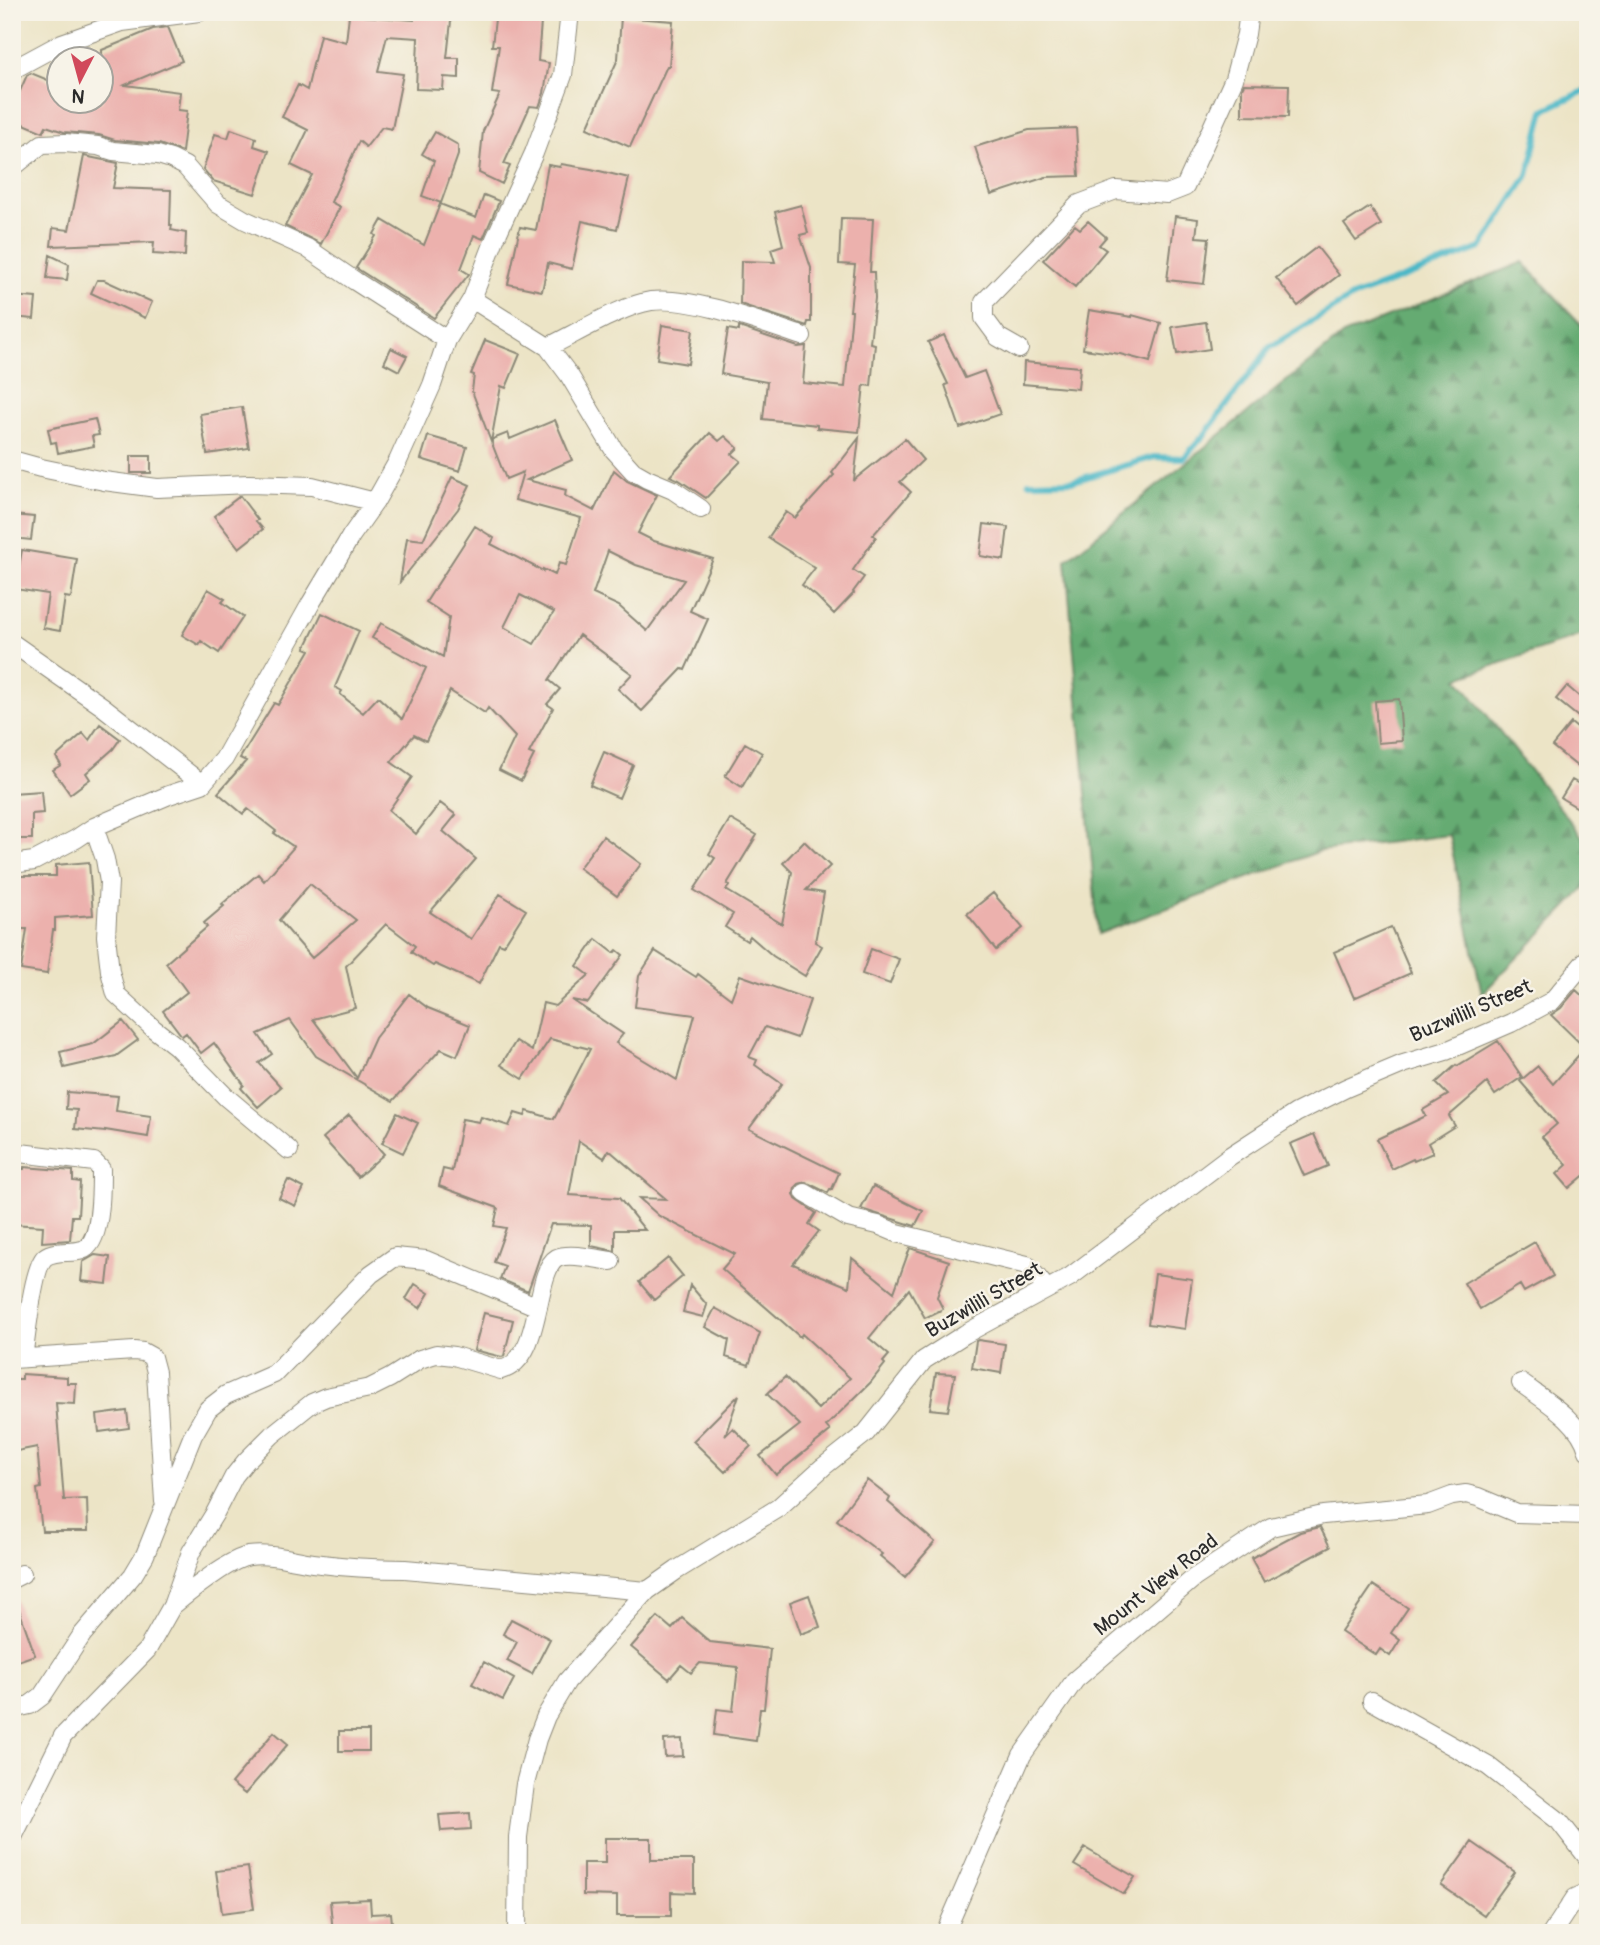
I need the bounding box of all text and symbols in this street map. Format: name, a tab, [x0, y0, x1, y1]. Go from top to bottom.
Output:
north arrow	[46, 46, 116, 116]
text: N	[71, 83, 86, 109]
street label: Buzwilili Street	[1406, 973, 1537, 1049]
street label: Buzwilili Street	[921, 1255, 1048, 1344]
street label: Mount View Road	[1088, 1528, 1224, 1642]

